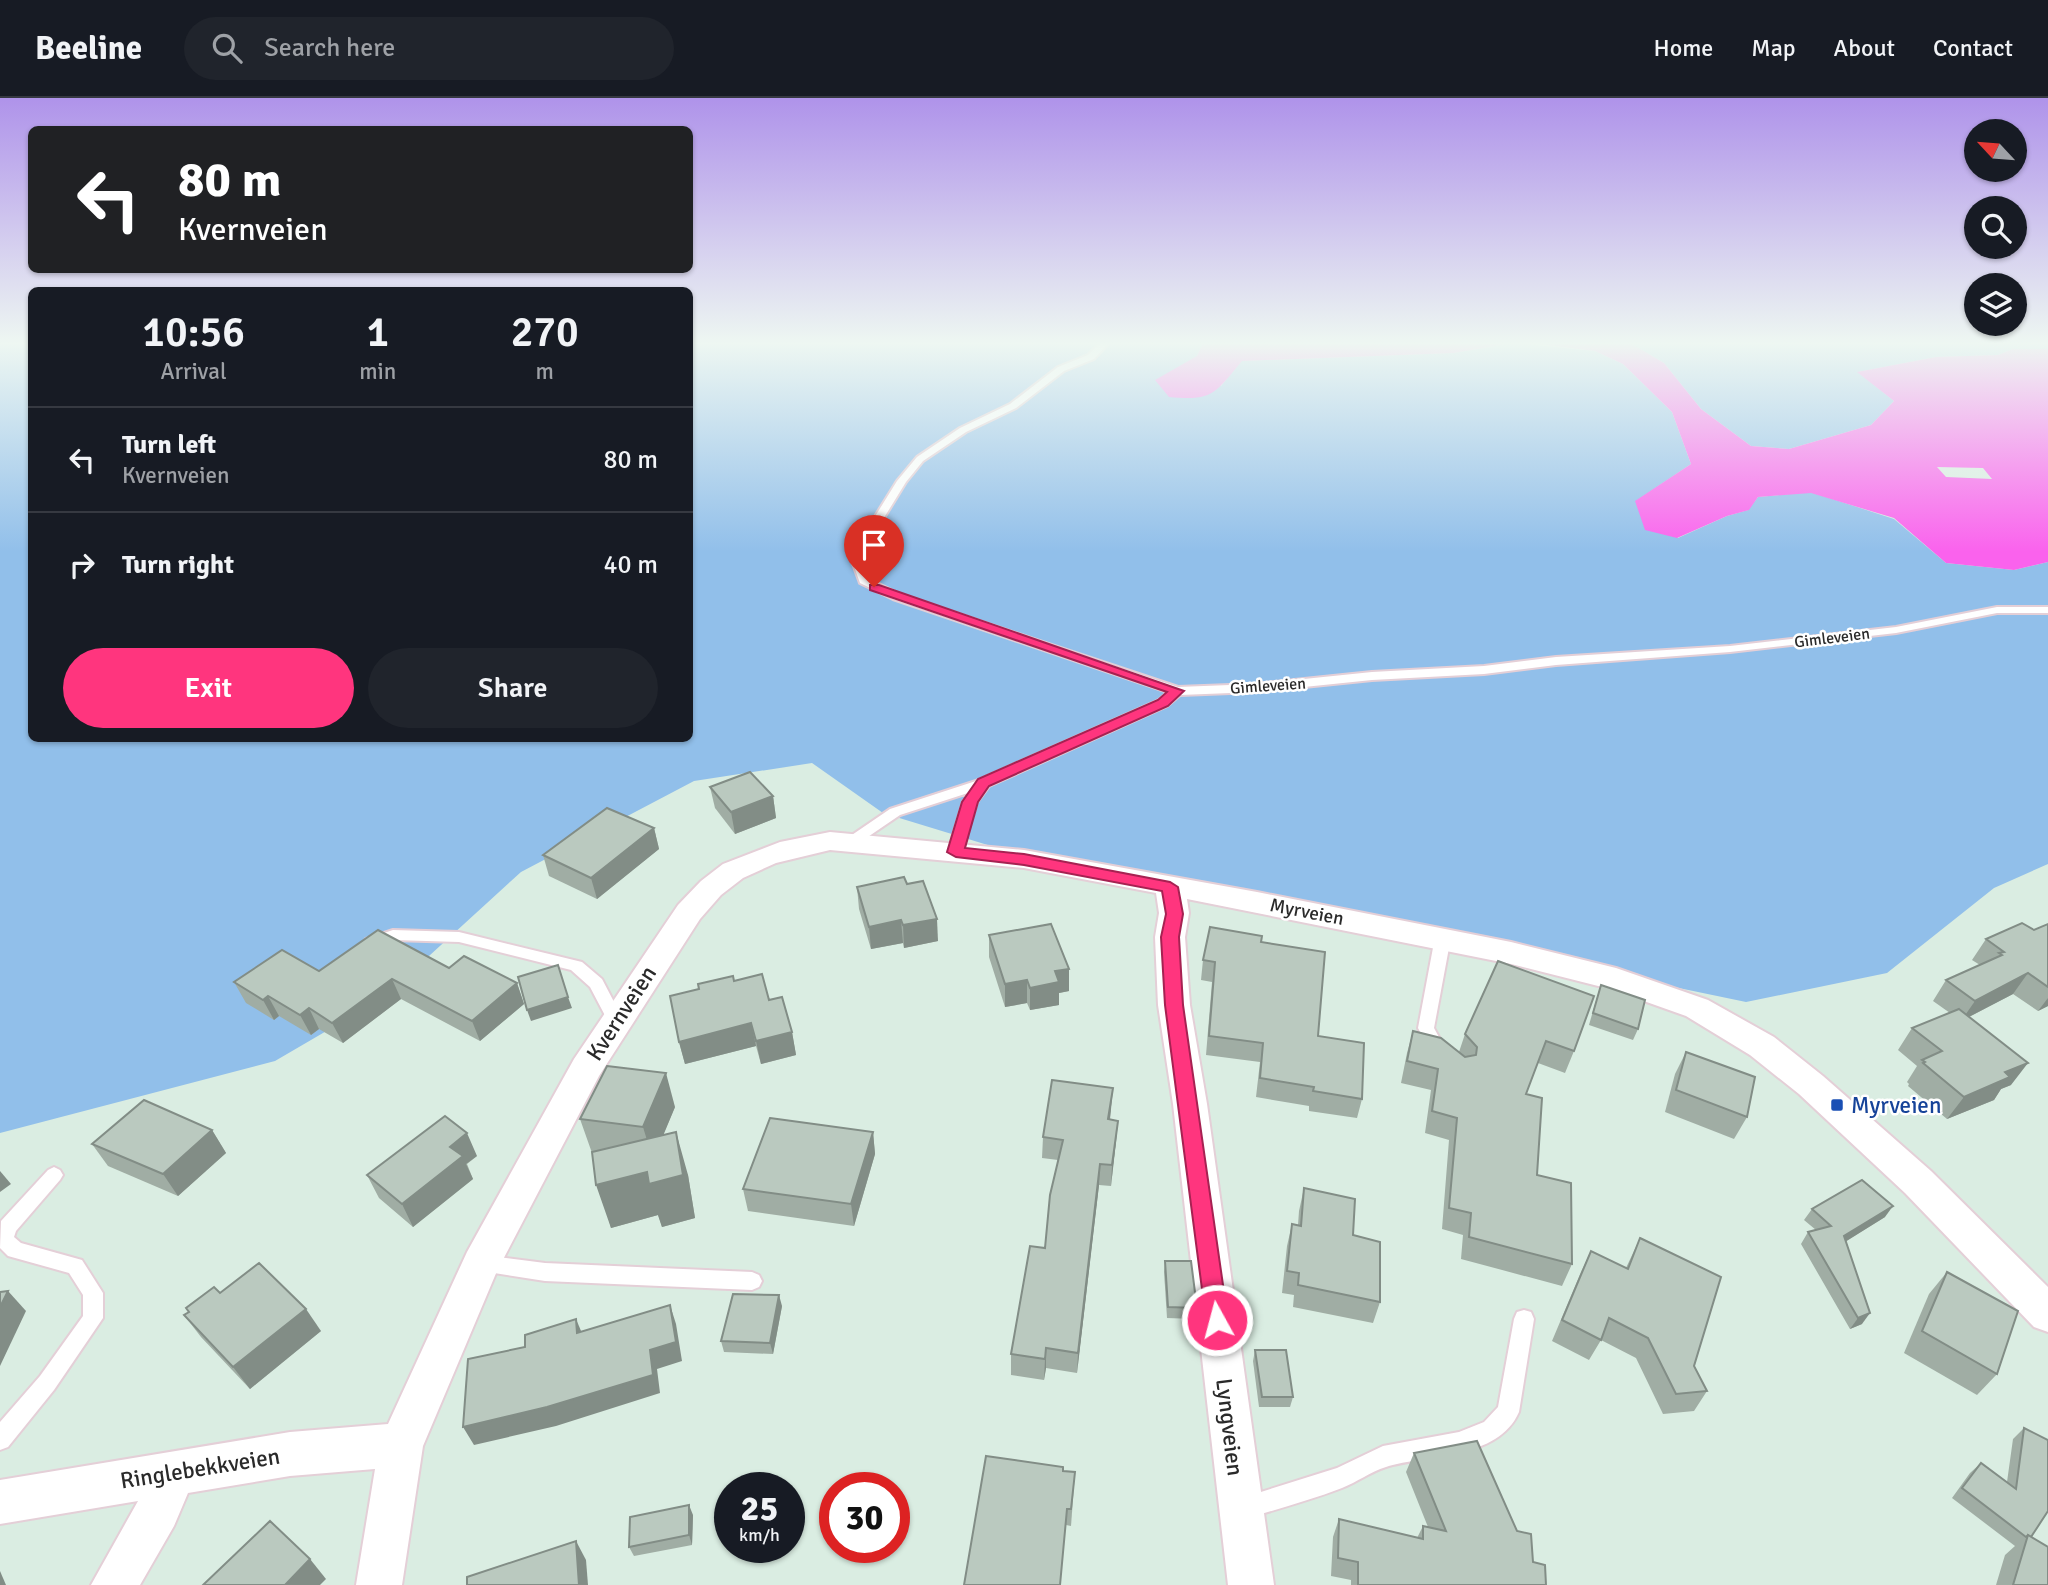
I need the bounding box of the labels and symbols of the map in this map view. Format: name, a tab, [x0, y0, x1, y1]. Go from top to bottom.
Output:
north arrow	[1964, 119, 2026, 182]
pin	[844, 515, 904, 587]
street label: Gimleveien	[1793, 623, 1871, 653]
street label: Gimleveien	[1230, 673, 1307, 699]
street label: Myrveien	[1268, 893, 1346, 931]
street label: Kvernveien	[580, 960, 663, 1066]
place label: Myrveien	[1851, 1091, 1941, 1120]
marker: Myrveien	[1829, 1097, 1845, 1113]
position arrow	[1180, 1283, 1254, 1357]
street label: Lyngveien	[1209, 1377, 1250, 1478]
street label: Ringlebekkveien	[118, 1442, 282, 1495]
speed limit sign: 30	[819, 1472, 910, 1563]

